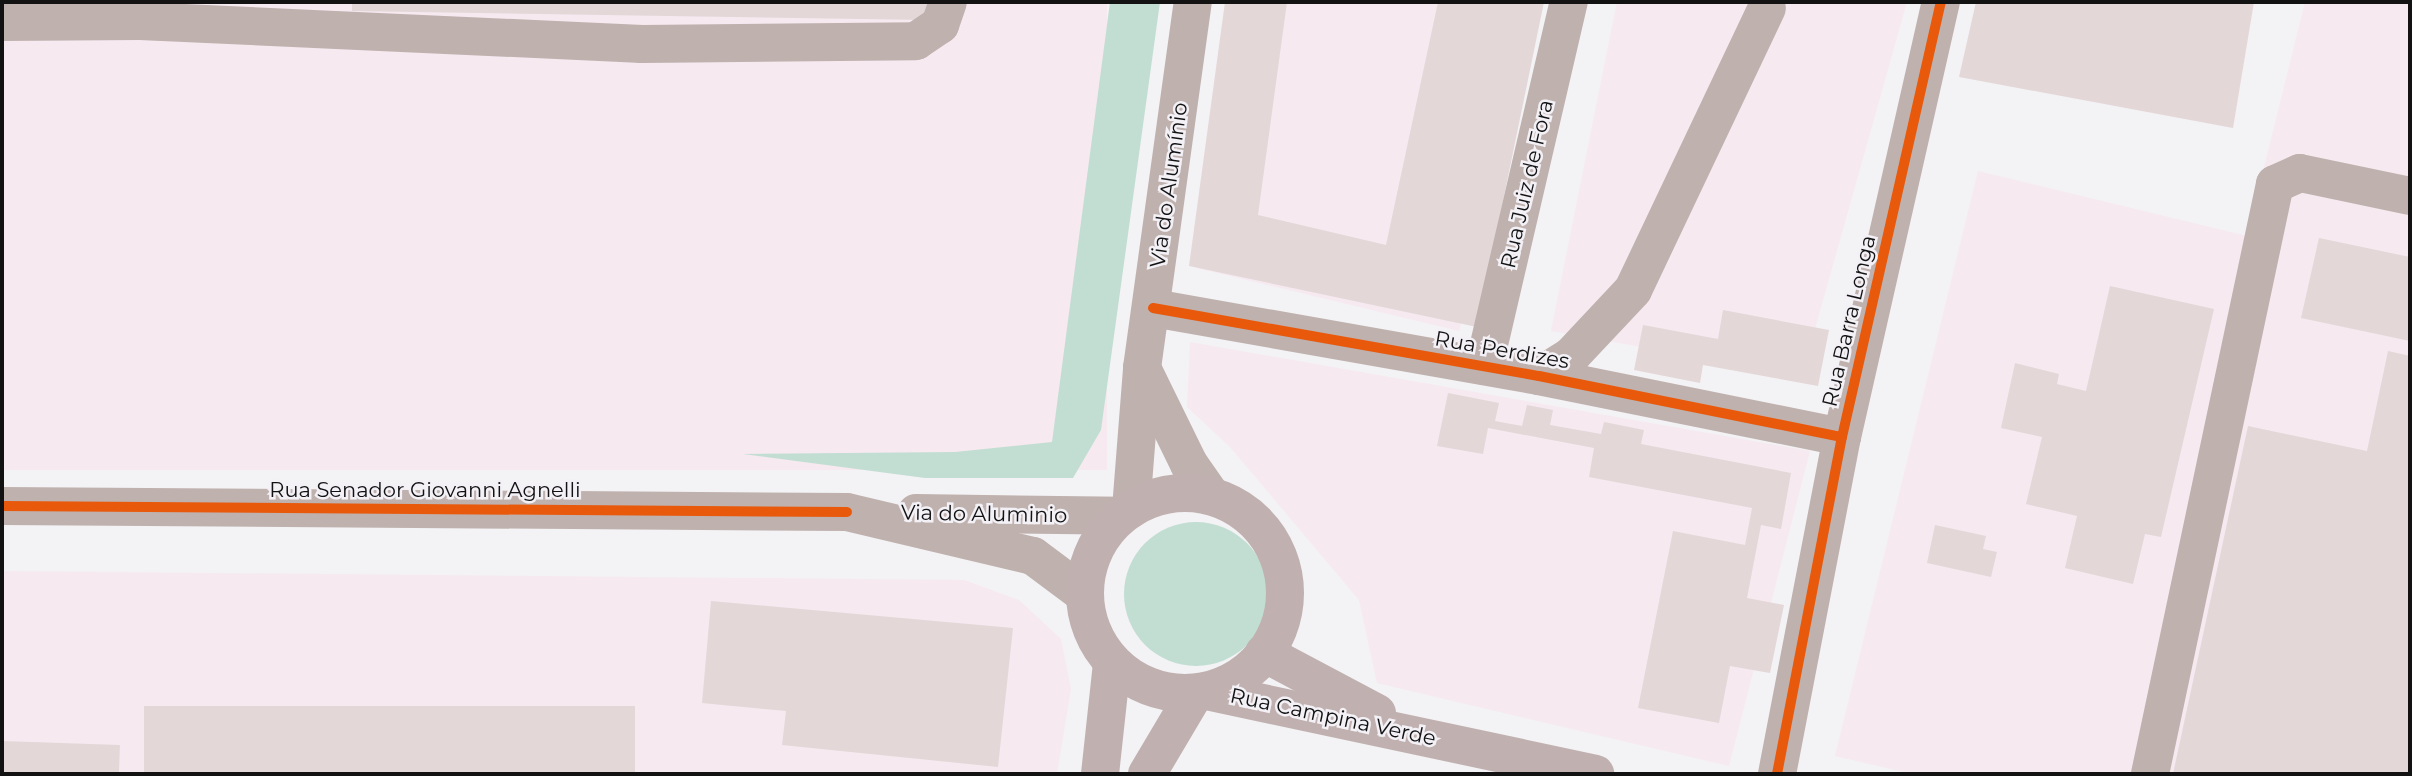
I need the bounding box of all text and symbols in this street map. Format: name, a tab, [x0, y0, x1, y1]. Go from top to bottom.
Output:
street label: Rua Juiz de Fora	[1495, 97, 1559, 271]
street label: Via do Alumínio	[1145, 101, 1193, 269]
street label: Rua Barra Longa	[1817, 233, 1881, 409]
street label: Rua Perdizes	[1433, 326, 1571, 374]
street label: Rua Senador Giovanni Agnelli	[269, 477, 581, 503]
street label: Via do Aluminio	[901, 500, 1067, 528]
street label: Rua Campina Verde	[1228, 683, 1438, 751]

